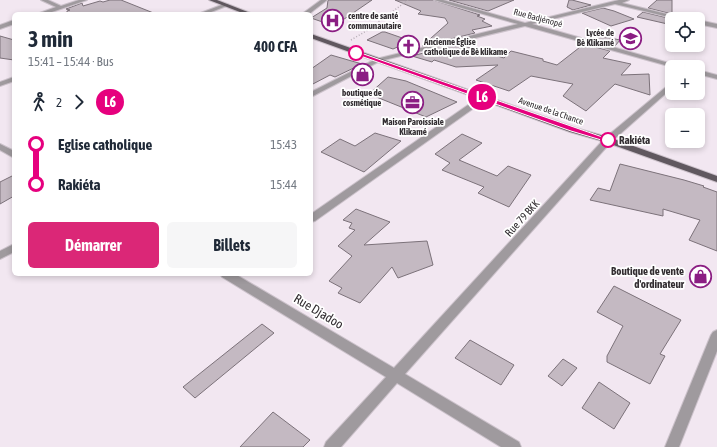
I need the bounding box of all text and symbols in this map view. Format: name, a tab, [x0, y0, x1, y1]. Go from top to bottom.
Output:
street label: Rue Badjénopé	[513, 7, 563, 29]
hospital icon: centre de santé communautaire	[319, 8, 345, 34]
place label: centre de santé communautaire	[348, 11, 401, 31]
map controls	[665, 12, 705, 148]
button: locate	[665, 12, 705, 52]
school or university icon: Lycée de Bè Klikamé	[617, 25, 643, 51]
text: 3 min	[28, 26, 73, 52]
place label: Lycée de Bè Klikamé	[577, 28, 614, 48]
church icon: Ancienne Église catholique de Bè klikame	[396, 34, 422, 60]
place label: Ancienne Église catholique de Bè klikame	[423, 37, 507, 57]
text: 400 CFA	[254, 38, 297, 55]
unlabelled marker	[348, 45, 364, 61]
text: 15:41 – 15:44 · Bus	[28, 54, 114, 69]
button: +	[665, 60, 705, 100]
shop icon: boutique de cosmétique	[349, 61, 375, 87]
line badge: L6	[464, 84, 500, 110]
place label: boutique de cosmétique	[342, 88, 382, 108]
text: L6	[476, 89, 488, 105]
office icon: Maison Paroissiale Klikamé	[400, 90, 426, 116]
icon: walk	[28, 91, 50, 113]
icon: forward	[68, 91, 90, 113]
text: L6	[104, 94, 116, 110]
text: 2	[56, 95, 62, 110]
street label: Avenue de la Chance	[517, 95, 585, 127]
button: −	[665, 108, 705, 148]
place label: Maison Paroissiale Klikamé	[382, 117, 444, 137]
marker: Rakiéta	[600, 132, 616, 148]
place label: Rakiéta	[619, 134, 650, 146]
text: Eglise catholique	[58, 136, 152, 153]
text: 15:43	[270, 137, 297, 152]
text: Rakiéta	[58, 176, 101, 193]
text: 15:44	[270, 177, 297, 192]
street label: Rue 79 BKK	[502, 197, 542, 239]
button: Démarrer	[28, 222, 159, 268]
button: Billets	[167, 222, 297, 268]
shop icon: Boutique de vente d'ordinateur	[687, 264, 713, 290]
place label: Boutique de vente d'ordinateur	[611, 265, 685, 290]
street label: Rue Djadoo	[291, 291, 346, 332]

